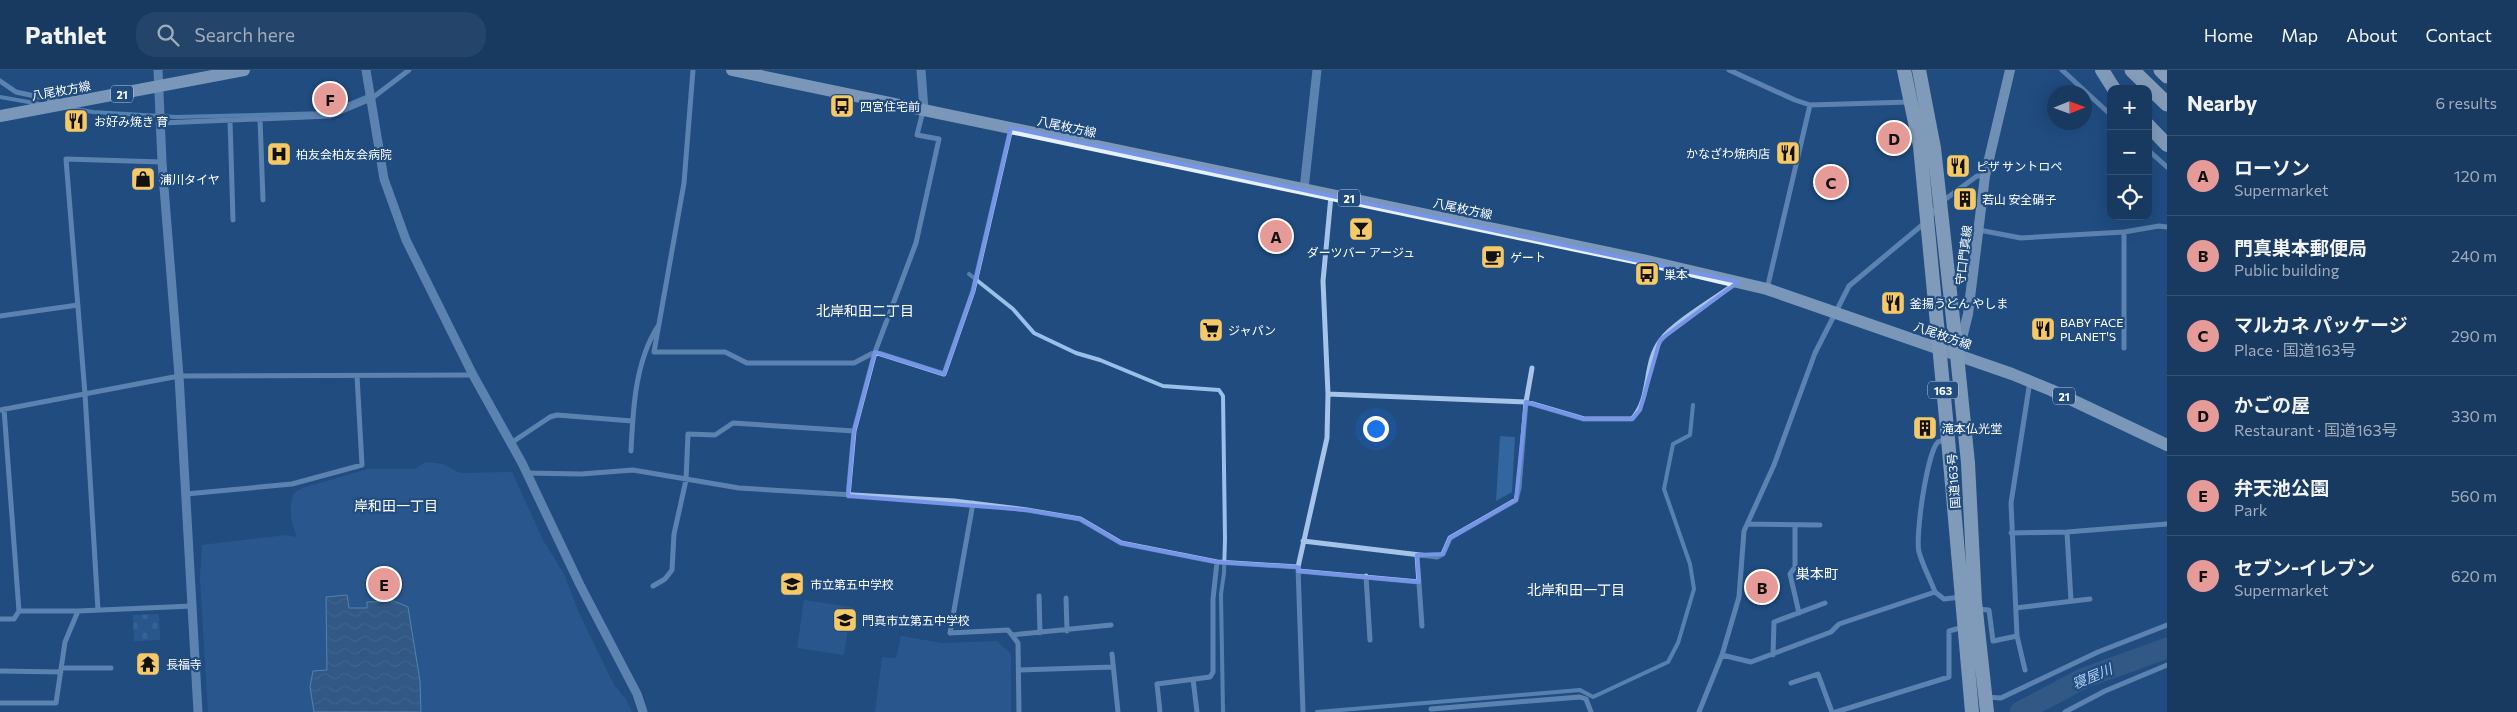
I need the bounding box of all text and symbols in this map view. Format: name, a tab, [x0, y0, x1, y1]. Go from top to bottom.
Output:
search box	[136, 12, 486, 57]
text: Pathlet	[25, 20, 106, 49]
icon: search	[154, 21, 182, 49]
text: Search here	[194, 23, 295, 46]
text: Home	[2204, 24, 2253, 46]
text: Map	[2281, 24, 2318, 46]
text: About	[2346, 24, 2398, 46]
text: Contact	[2426, 24, 2492, 46]
street label: 八尾枚方線	[30, 78, 92, 102]
pin: F	[314, 80, 346, 118]
road number: 21	[111, 85, 133, 102]
north arrow	[2047, 85, 2092, 130]
map controls	[2107, 85, 2152, 220]
button: +	[2107, 85, 2152, 130]
text: Nearby	[2187, 90, 2257, 115]
bus stop icon: 四宮住宅前	[829, 93, 855, 119]
text: 6 results	[2436, 93, 2497, 112]
place label: 四宮住宅前	[860, 99, 920, 113]
restaurant icon: お好み焼き 育	[63, 108, 89, 134]
street label: 八尾枚方線	[1036, 113, 1098, 139]
place label: お好み焼き 育	[94, 114, 168, 128]
pin: D	[1878, 119, 1910, 157]
button: −	[2107, 130, 2152, 175]
restaurant icon: かなざわ焼肉店	[1775, 140, 1801, 166]
hospital icon: 柏友会柏友会病院	[266, 141, 292, 167]
place label: かなざわ焼肉店	[1686, 146, 1770, 160]
place label: 柏友会柏友会病院	[296, 147, 392, 161]
restaurant icon: ピザ サントロペ	[1945, 153, 1971, 179]
text: ローソン	[2234, 156, 2310, 179]
place label: ピザ サントロペ	[1976, 159, 2062, 173]
pin: C	[1815, 163, 1847, 201]
shop icon: 浦川タイヤ	[130, 166, 156, 192]
text: A	[2197, 166, 2209, 185]
text: 120 m	[2454, 166, 2497, 185]
place label: 浦川タイヤ	[160, 172, 220, 186]
button: locate	[2107, 175, 2152, 220]
text: Supermarket	[2234, 180, 2329, 199]
building icon: 若山 安全硝子	[1952, 186, 1978, 212]
road number: 21	[1338, 190, 1360, 206]
place label: 若山 安全硝子	[1982, 192, 2056, 206]
street label: 八尾枚方線	[1432, 195, 1494, 221]
bar icon: ダーツバー アージュ	[1348, 216, 1374, 242]
pin: A	[1260, 217, 1292, 255]
street label: 守口門真線	[1952, 224, 1974, 286]
text: 門真巣本郵便局	[2234, 236, 2367, 259]
cafe icon: ゲート	[1480, 244, 1506, 270]
place label: ダーツバー アージュ	[1307, 245, 1415, 259]
text: B	[2198, 246, 2208, 265]
text: 240 m	[2451, 246, 2497, 265]
place label: ゲート	[1510, 250, 1546, 264]
text: Public building	[2234, 260, 2339, 279]
bus stop icon: 巣本	[1634, 261, 1660, 287]
place label: 巣本	[1664, 267, 1688, 281]
restaurant icon: 釜揚うどん やしま	[1880, 290, 1906, 316]
place label: 釜揚うどん やしま	[1910, 296, 2008, 310]
district label: 北岸和田二丁目	[816, 302, 914, 319]
text: マルカネ パッケージ	[2234, 313, 2408, 336]
place label: BABY FACE PLANET'S	[2060, 315, 2123, 343]
restaurant icon: BABY FACE PLANET'S	[2030, 316, 2056, 342]
supermarket icon: ジャパン	[1198, 317, 1224, 343]
street label: 八尾枚方線	[1912, 319, 1974, 351]
place label: ジャパン	[1228, 323, 1276, 337]
text: C	[2198, 326, 2208, 345]
text: 290 m	[2451, 326, 2497, 345]
text: Place · 国道163号	[2234, 340, 2356, 359]
road number: 163	[1928, 382, 1958, 398]
road number: 21	[2053, 388, 2075, 404]
text: かごの屋	[2234, 393, 2310, 416]
text: D	[2197, 406, 2209, 425]
text: 330 m	[2451, 406, 2497, 425]
building icon: 滝本仏光堂	[1912, 415, 1938, 441]
your location	[1363, 416, 1389, 442]
text: Restaurant · 国道163号	[2234, 420, 2398, 439]
place label: 滝本仏光堂	[1942, 421, 2002, 435]
street label: 国道163号	[1944, 453, 1962, 509]
text: 弁天池公園	[2234, 476, 2329, 499]
text: E	[2198, 486, 2208, 505]
text: 560 m	[2451, 486, 2497, 505]
district label: 岸和田一丁目	[354, 497, 438, 514]
text: Park	[2234, 500, 2267, 519]
text: セブン-イレブン	[2234, 556, 2375, 579]
pin: E	[368, 565, 400, 603]
district label: 巣本町	[1796, 565, 1838, 582]
text: F	[2198, 566, 2208, 585]
text: 620 m	[2451, 566, 2497, 585]
pin: B	[1746, 568, 1778, 606]
school or university icon: 市立第五中学校	[779, 571, 805, 597]
place label: 市立第五中学校	[810, 577, 894, 591]
text: Supermarket	[2234, 580, 2329, 599]
district label: 北岸和田一丁目	[1527, 581, 1625, 598]
school or university icon: 門真市立第五中学校	[832, 607, 858, 633]
place label: 門真市立第五中学校	[862, 613, 970, 627]
temple icon: 長福寺	[135, 651, 161, 677]
place label: 長福寺	[166, 657, 202, 671]
water label: 寝屋川	[2069, 659, 2116, 692]

